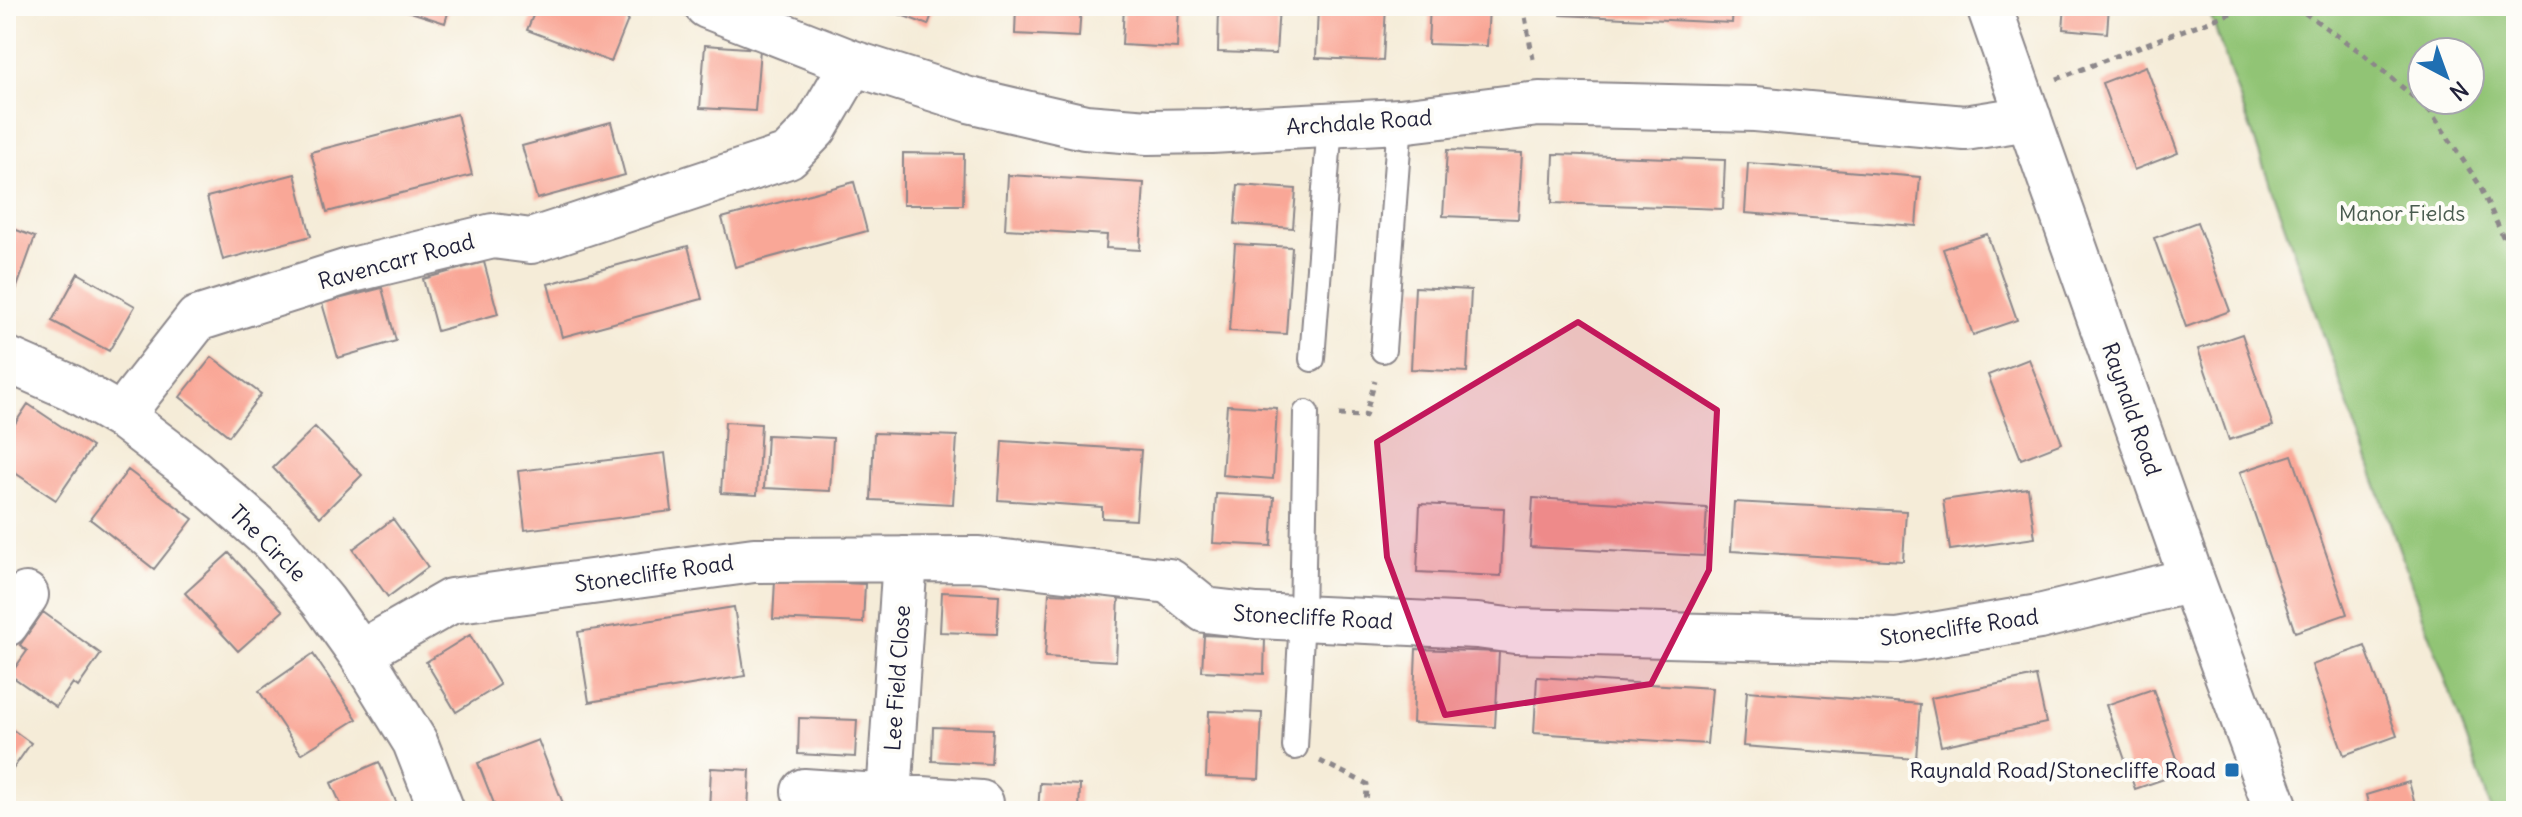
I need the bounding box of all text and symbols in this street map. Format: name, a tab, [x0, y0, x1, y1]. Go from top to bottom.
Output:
north arrow	[2406, 36, 2486, 116]
text: N	[2444, 76, 2474, 107]
street label: Archdale Road	[1285, 103, 1433, 141]
park label: Manor Fields	[2339, 199, 2465, 227]
street label: Ravencarr Road	[315, 227, 477, 295]
street label: Raynald Road	[2096, 339, 2168, 479]
street label: The Circle	[224, 499, 312, 587]
street label: Stonecliffe Road	[573, 548, 735, 598]
street label: Stonecliffe Road	[1232, 599, 1394, 635]
street label: Stonecliffe Road	[1878, 602, 2040, 652]
street label: Lee Field Close	[878, 604, 916, 752]
place label: Raynald Road/Stonecliffe Road	[1909, 756, 2216, 784]
marker: Raynald Road/Stonecliffe Road	[2223, 761, 2241, 779]

